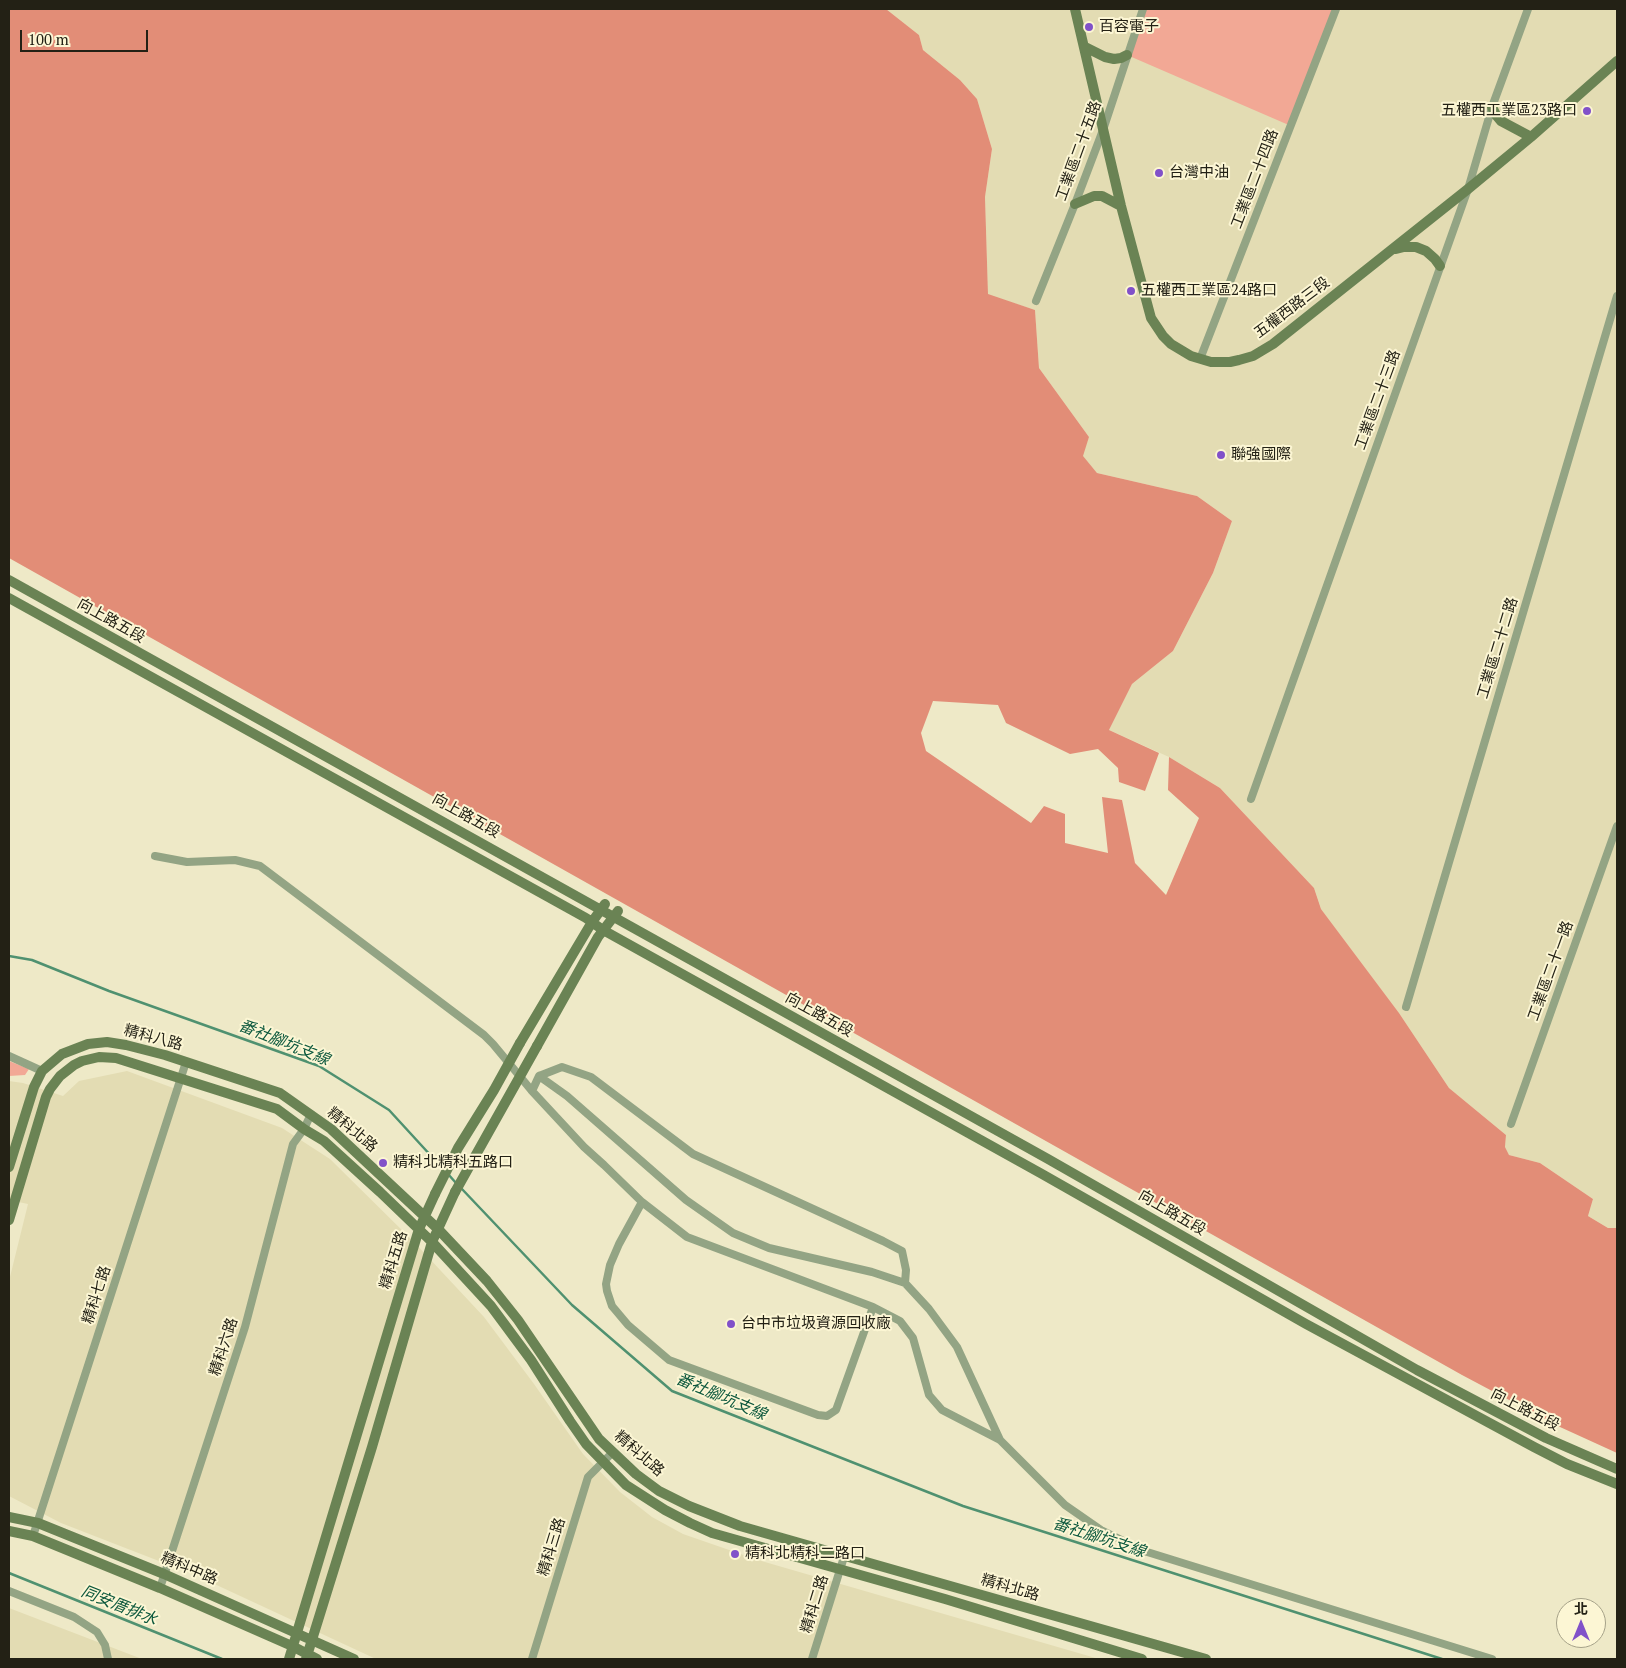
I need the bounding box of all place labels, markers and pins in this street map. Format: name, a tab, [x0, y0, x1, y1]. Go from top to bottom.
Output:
place label: 百容電子	[1099, 18, 1159, 36]
marker: 百容電子	[1083, 21, 1095, 33]
place label: 五權西工業區23路口	[1441, 102, 1577, 120]
marker: 五權西工業區23路口	[1581, 105, 1593, 117]
place label: 台灣中油	[1169, 164, 1229, 182]
marker: 台灣中油	[1153, 167, 1165, 179]
place label: 五權西工業區24路口	[1141, 282, 1277, 300]
marker: 五權西工業區24路口	[1125, 285, 1137, 297]
place label: 聯強國際	[1231, 446, 1291, 464]
marker: 聯強國際	[1215, 449, 1227, 461]
place label: 精科北精科五路口	[393, 1154, 513, 1172]
marker: 精科北精科五路口	[377, 1157, 389, 1169]
place label: 台中市垃圾資源回收廠	[741, 1315, 891, 1333]
marker: 台中市垃圾資源回收廠	[725, 1318, 737, 1330]
place label: 精科北精科二路口	[745, 1545, 865, 1563]
marker: 精科北精科二路口	[729, 1548, 741, 1560]

